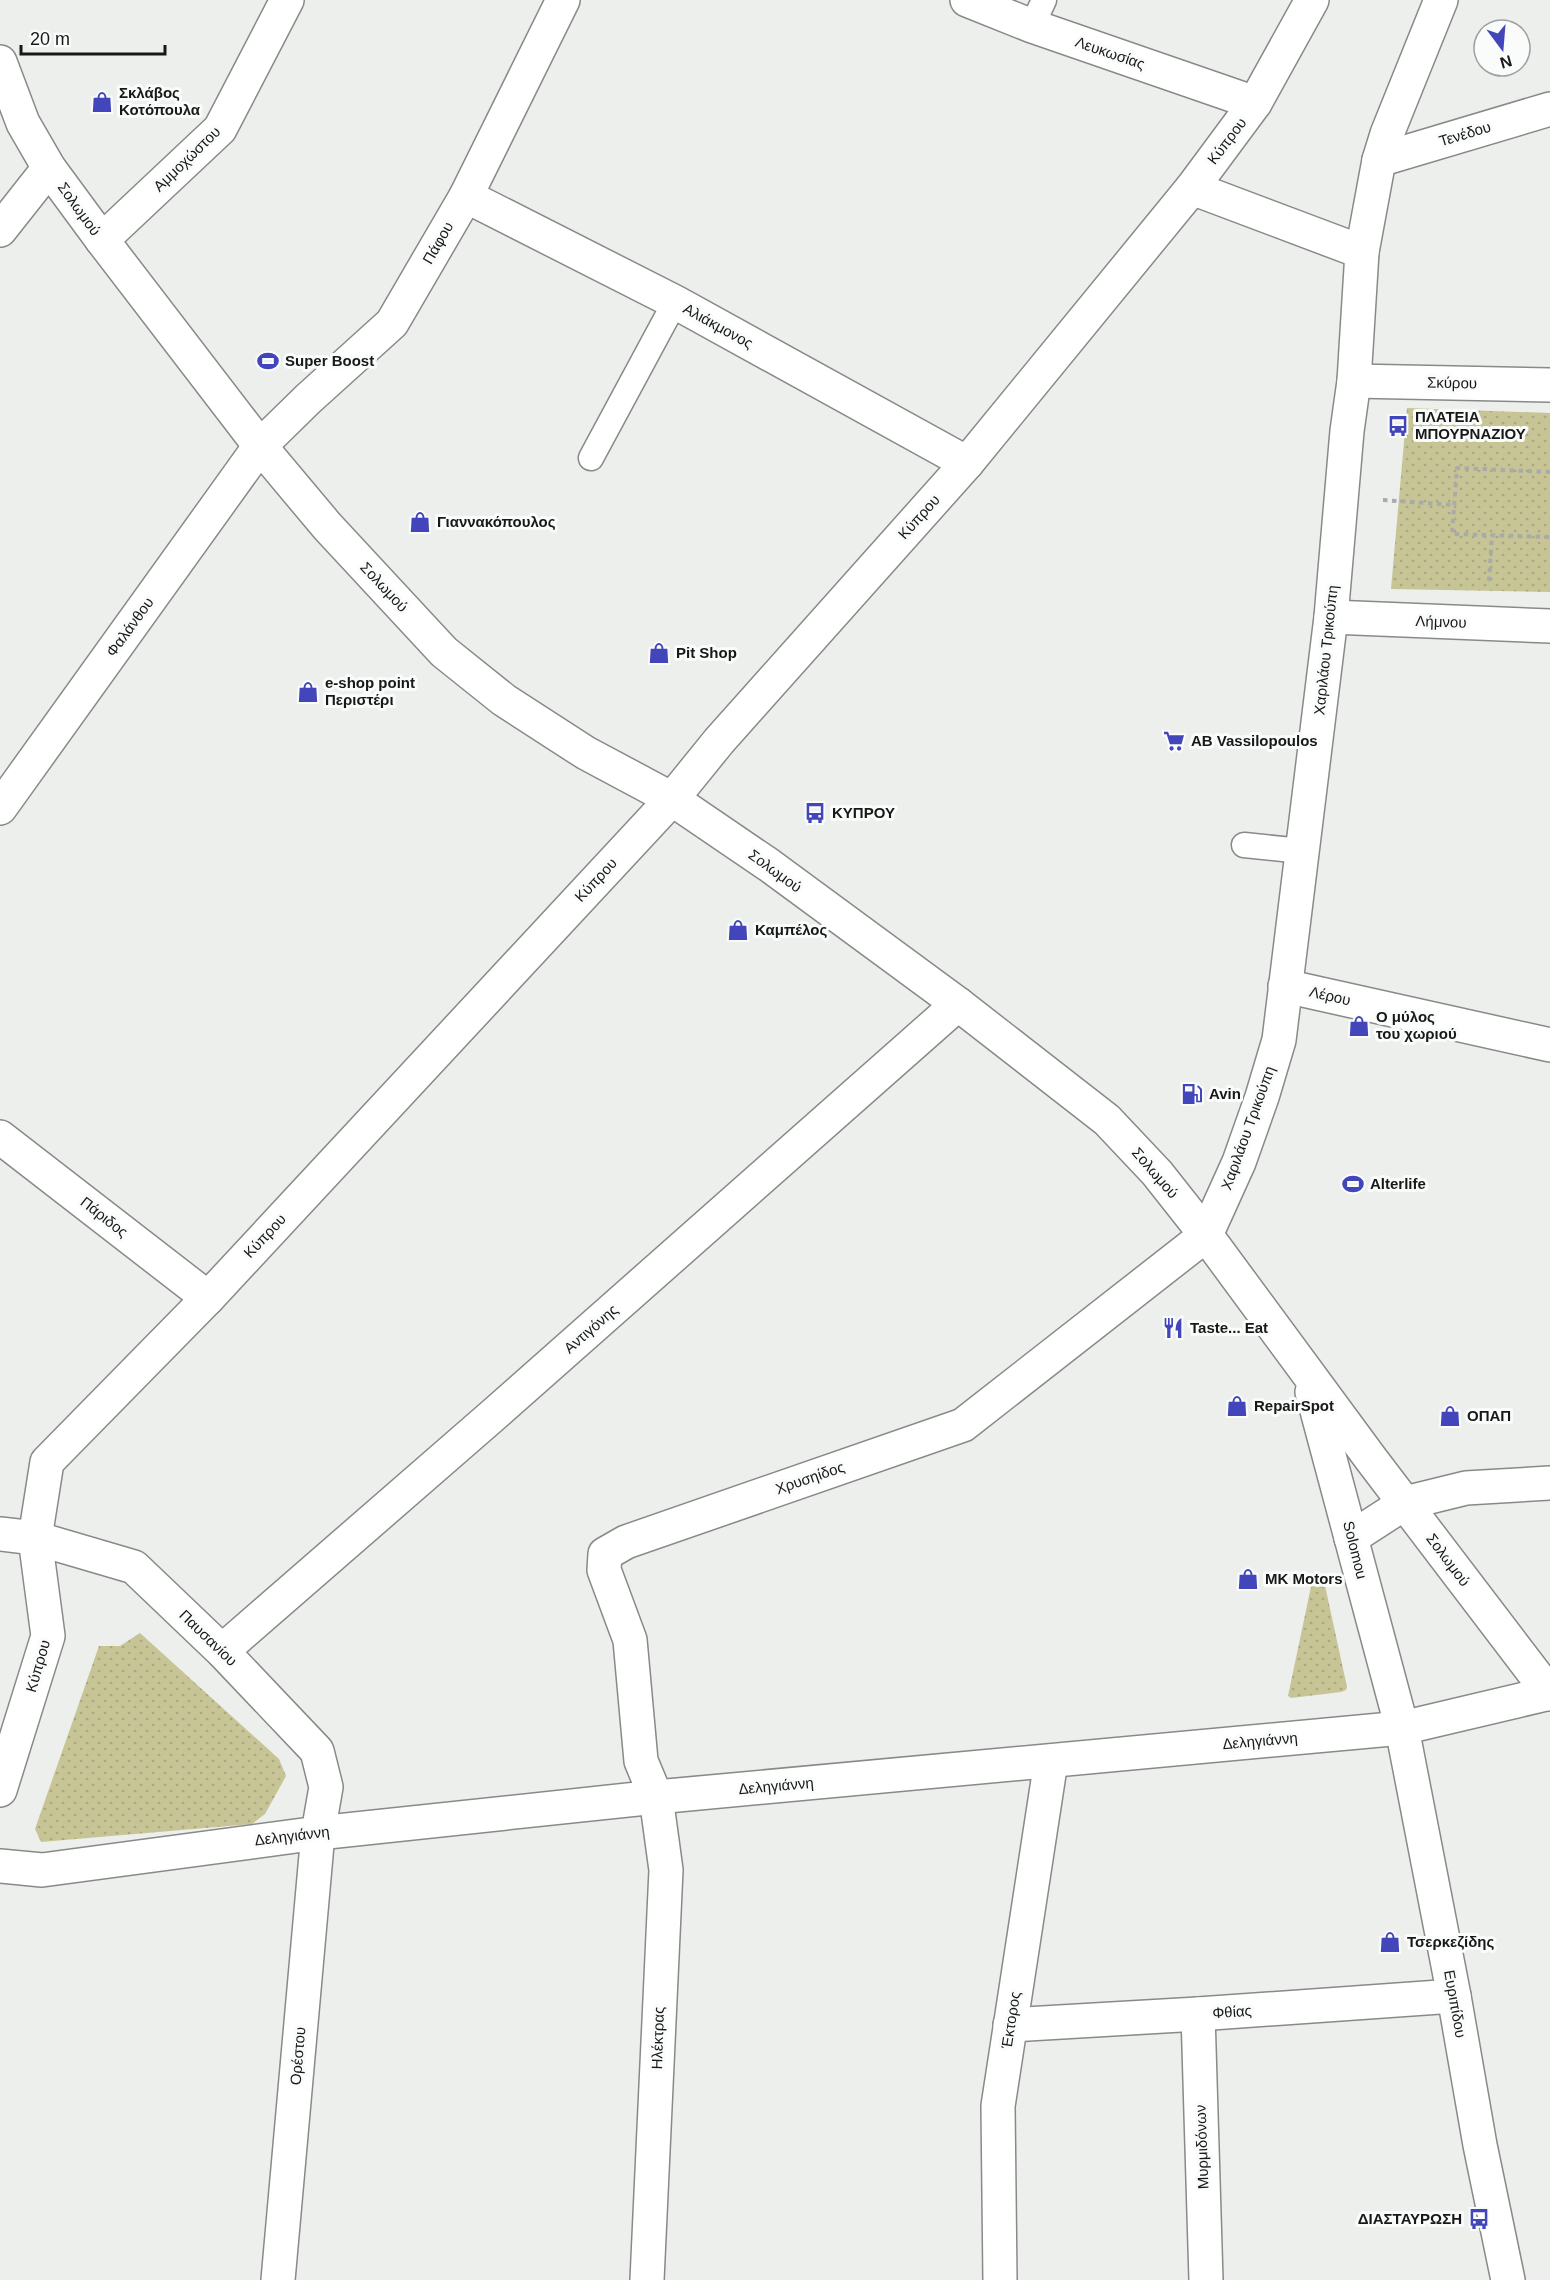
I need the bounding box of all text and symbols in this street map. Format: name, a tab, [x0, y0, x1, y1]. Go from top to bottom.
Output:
scale bar	[21, 18, 165, 56]
north arrow	[1472, 18, 1532, 78]
text: 20 m	[30, 29, 70, 49]
street label: Λευκωσίας	[1073, 33, 1147, 72]
text: N	[1498, 52, 1514, 72]
place label: Σκλάβος Κοτόπουλα	[119, 84, 201, 118]
shop icon: Σκλάβος Κοτόπουλα	[90, 90, 114, 114]
street label: Κύπρου	[1204, 114, 1250, 167]
street label: Τενέδου	[1437, 118, 1493, 149]
street label: Αμμοχώστου	[150, 123, 223, 195]
street label: Σολωμού	[54, 179, 104, 239]
street label: Πάφου	[419, 219, 456, 267]
street label: Αλιάκμονος	[680, 299, 756, 352]
sports icon: Super Boost	[256, 349, 280, 373]
place label: Super Boost	[285, 352, 374, 369]
street label: Σκύρου	[1427, 374, 1477, 391]
place label: ΠΛΑΤΕΙΑ ΜΠΟΥΡΝΑΖΙΟΥ	[1415, 408, 1526, 442]
bus stop icon: ΠΛΑΤΕΙΑ ΜΠΟΥΡΝΑΖΙΟΥ	[1386, 414, 1410, 438]
street label: Κύπρου	[894, 491, 943, 542]
shop icon: Γιαννακόπουλος	[408, 510, 432, 534]
place label: Γιαννακόπουλος	[437, 513, 556, 530]
street label: Σολωμού	[357, 558, 412, 615]
street label: Χαριλάου Τρικούπη	[1310, 584, 1341, 716]
street label: Φαλάνθου	[102, 594, 157, 660]
street label: Λήμνου	[1415, 612, 1467, 631]
shop icon: Pit Shop	[647, 641, 671, 665]
place label: Pit Shop	[676, 644, 737, 661]
place label: e-shop point Περιστέρι	[325, 674, 415, 708]
shop icon: e-shop point Περιστέρι	[296, 680, 320, 704]
supermarket icon: AB Vassilopoulos	[1162, 729, 1186, 753]
place label: AB Vassilopoulos	[1191, 732, 1318, 749]
bus stop icon: ΚΥΠΡΟΥ	[803, 801, 827, 825]
place label: ΚΥΠΡΟΥ	[832, 804, 895, 821]
street label: Σολωμού	[745, 846, 805, 896]
street label: Κύπρου	[571, 854, 620, 905]
shop icon: Καμπέλος	[726, 918, 750, 942]
place label: Καμπέλος	[755, 921, 827, 938]
street label: Λέρου	[1308, 983, 1352, 1008]
place label: Ο μύλος του χωριού	[1376, 1008, 1457, 1042]
shop icon: Ο μύλος του χωριού	[1347, 1014, 1371, 1038]
street label: Χαριλάου Τρικούπη	[1217, 1064, 1278, 1192]
fuel station icon: Avin	[1180, 1082, 1204, 1106]
place label: Avin	[1209, 1085, 1241, 1102]
street label: Σολωμού	[1129, 1144, 1182, 1201]
sports icon: Alterlife	[1341, 1172, 1365, 1196]
place label: Alterlife	[1370, 1175, 1426, 1192]
street label: Πάριδος	[77, 1193, 131, 1240]
street label: Κύπρου	[240, 1210, 289, 1261]
street label: Αντιγόνης	[560, 1301, 621, 1356]
restaurant icon: Taste... Eat	[1161, 1316, 1185, 1340]
place label: Taste... Eat	[1190, 1319, 1268, 1336]
shop icon: RepairSpot	[1225, 1394, 1249, 1418]
place label: RepairSpot	[1254, 1397, 1334, 1414]
shop icon: ΟΠΑΠ	[1438, 1404, 1462, 1428]
place label: ΟΠΑΠ	[1467, 1407, 1511, 1424]
street label: Χρυσηίδος	[773, 1458, 846, 1497]
street label: Solomou	[1340, 1519, 1371, 1581]
street label: Σολωμού	[1423, 1530, 1474, 1589]
shop icon: MK Motors	[1236, 1567, 1260, 1591]
place label: MK Motors	[1265, 1570, 1343, 1587]
street label: Παυσανίου	[176, 1606, 241, 1669]
street label: Κύπρου	[22, 1638, 53, 1694]
street label: Δεληγιάννη	[1222, 1729, 1298, 1752]
street label: Δεληγιάννη	[738, 1774, 814, 1797]
street label: Δεληγιάννη	[253, 1822, 330, 1849]
shop icon: Τσερκεζίδης	[1378, 1930, 1402, 1954]
place label: Τσερκεζίδης	[1407, 1933, 1495, 1950]
street label: Ευριπίδου	[1441, 1969, 1470, 2039]
street label: Έκτορος	[997, 1990, 1023, 2051]
street label: Φθίας	[1212, 2002, 1252, 2021]
street label: Ηλέκτρας	[648, 2006, 667, 2070]
street label: Ορέστου	[286, 2026, 309, 2086]
street label: Μυρμιδόνων	[1192, 2104, 1211, 2190]
bus stop icon: ΔΙΑΣΤΑΥΡΩΣΗ	[1467, 2207, 1491, 2231]
place label: ΔΙΑΣΤΑΥΡΩΣΗ	[1358, 2210, 1462, 2227]

